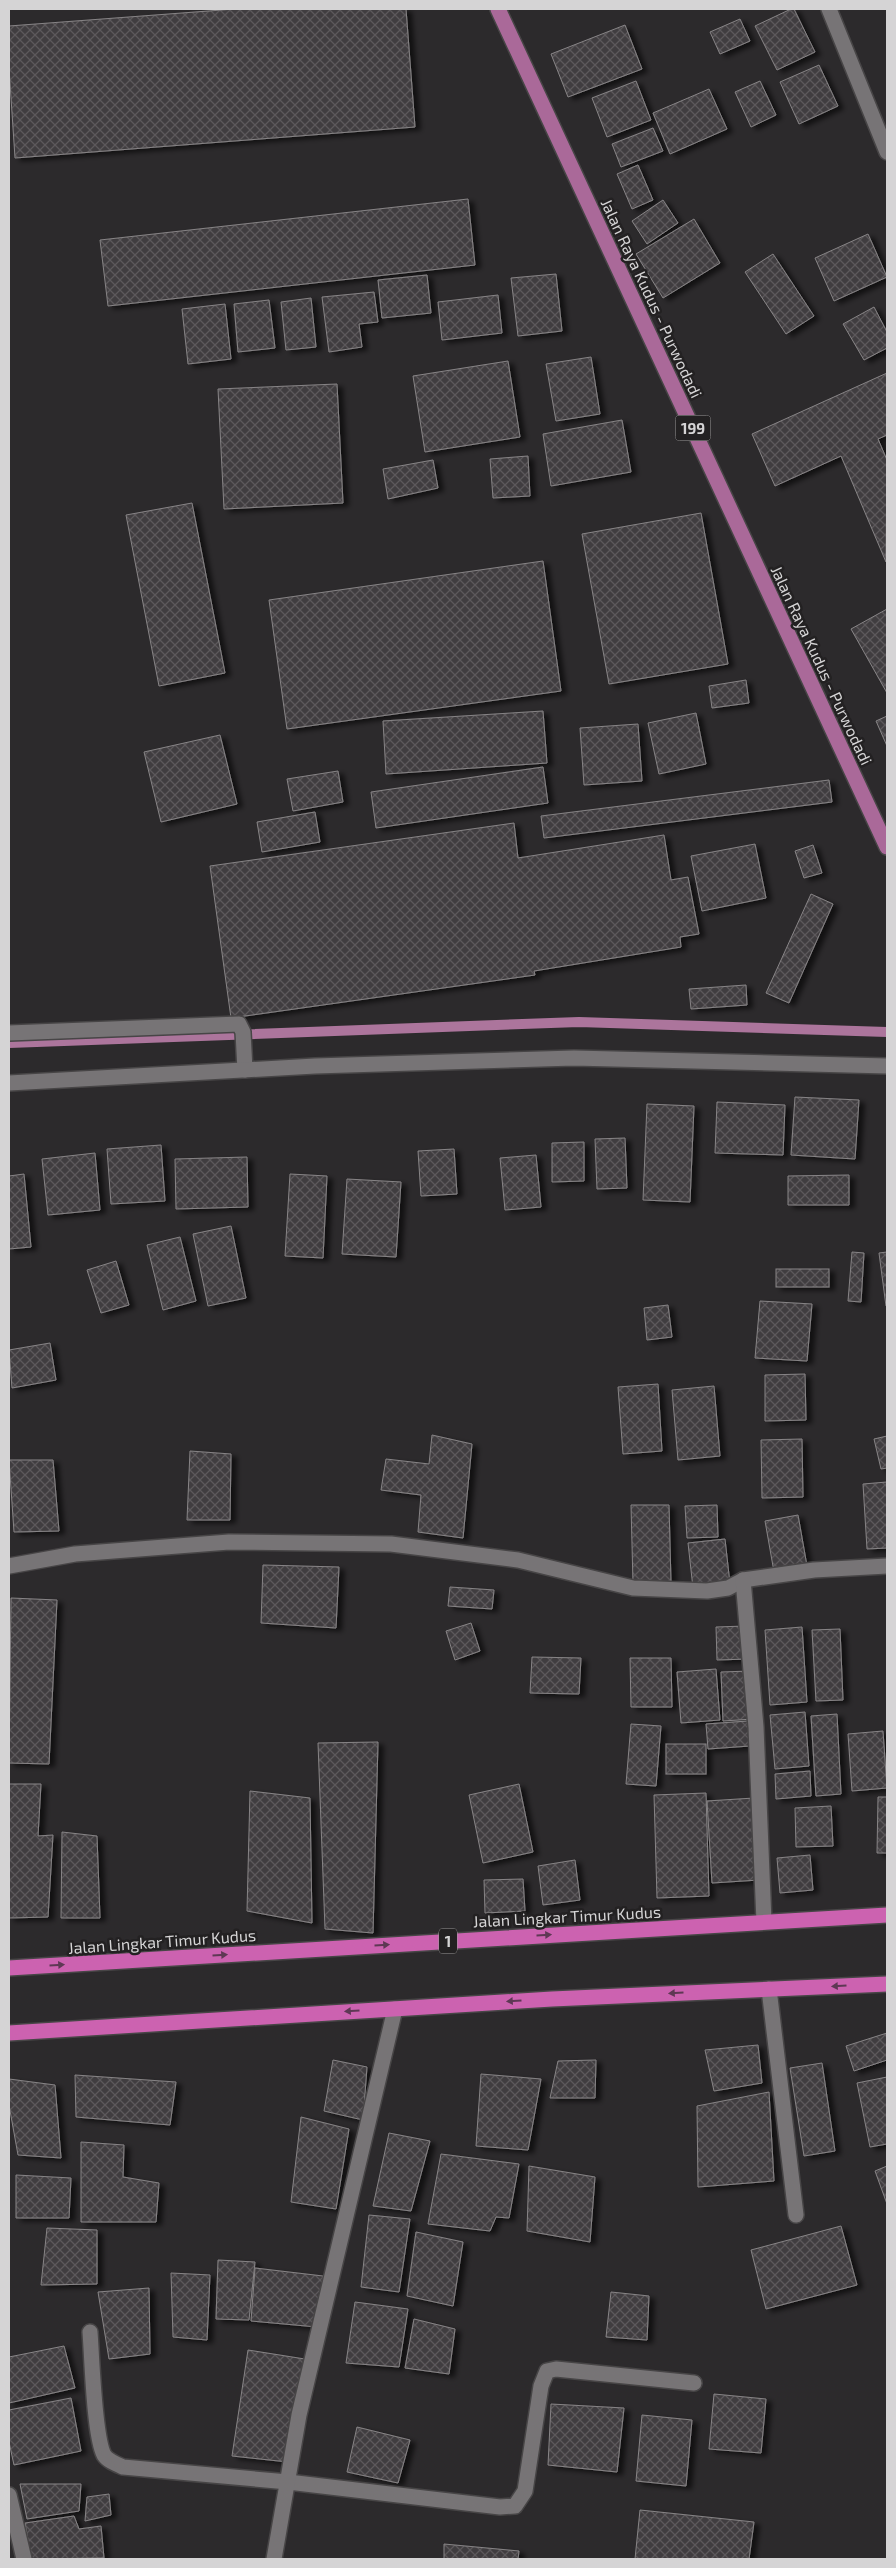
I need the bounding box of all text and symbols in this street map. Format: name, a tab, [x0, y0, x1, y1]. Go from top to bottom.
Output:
street label: Jalan Raya Kudus - Purwodadi	[597, 195, 707, 401]
road number: 199	[676, 416, 710, 440]
street label: Jalan Raya Kudus - Purwodadi	[767, 562, 877, 768]
street label: Jalan Lingkar Timur Kudus	[473, 1902, 661, 1930]
street label: Jalan Lingkar Timur Kudus	[67, 1925, 257, 1957]
road number: 1	[439, 1928, 457, 1954]
one-way arrow	[536, 1930, 552, 1938]
one-way arrow	[374, 1940, 390, 1948]
one-way arrow	[212, 1950, 228, 1958]
one-way arrow	[50, 1961, 66, 1969]
one-way arrow	[830, 1983, 846, 1991]
one-way arrow	[668, 1990, 684, 1998]
one-way arrow	[506, 1998, 522, 2006]
one-way arrow	[343, 2008, 359, 2016]

